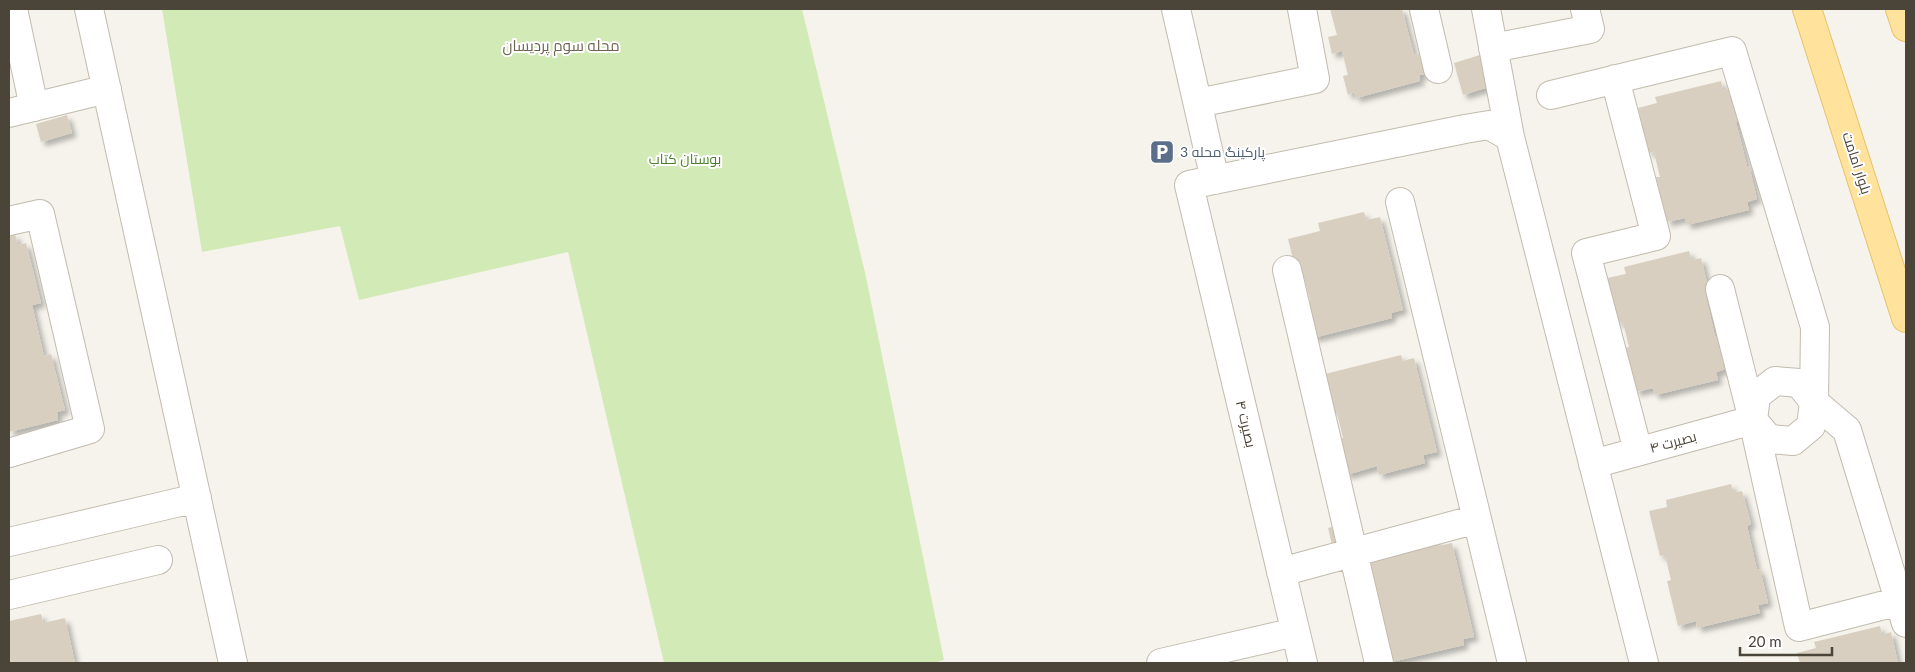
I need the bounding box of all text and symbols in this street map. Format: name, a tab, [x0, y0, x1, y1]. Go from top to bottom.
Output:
district label: محله سوم پردیسان	[502, 36, 620, 56]
street label: بلوار امامت	[1839, 130, 1876, 196]
parking icon: پارکینگ محله 3	[1149, 139, 1175, 165]
place label: پارکینگ محله 3	[1180, 143, 1265, 162]
park label: بوستان کتاب	[649, 150, 721, 167]
street label: بصیرت ۴	[1233, 399, 1260, 449]
street label: بصیرت ۴	[1648, 427, 1698, 456]
scale bar	[1740, 624, 1832, 656]
text: 20 m	[1748, 632, 1782, 650]

